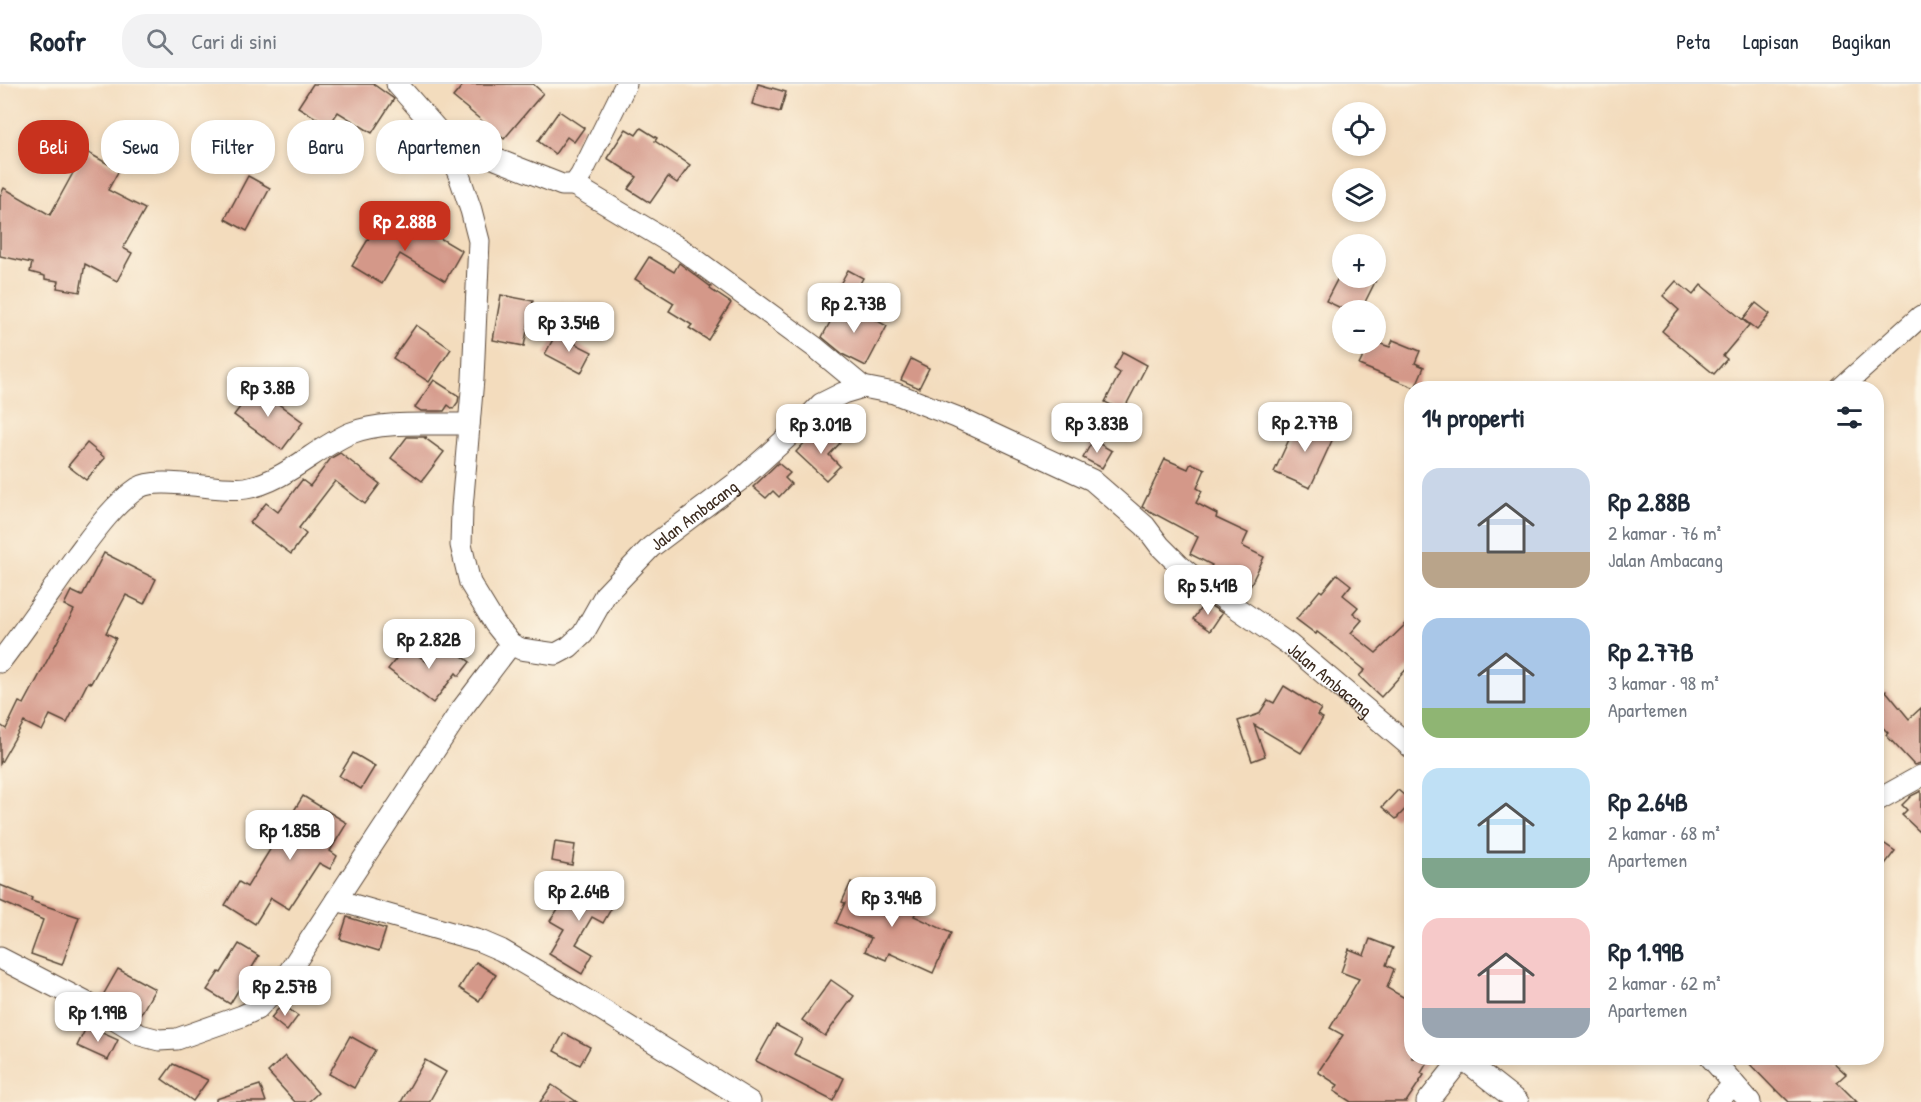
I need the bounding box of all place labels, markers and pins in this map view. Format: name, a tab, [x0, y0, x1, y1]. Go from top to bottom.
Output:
pin: Rp 2.88B	[343, 201, 467, 252]
pin: Rp 2.73B	[792, 283, 916, 334]
pin: Rp 3.54B	[507, 302, 631, 353]
pin: Rp 3.8B	[213, 367, 323, 418]
pin: Rp 2.77B	[1243, 402, 1367, 453]
pin: Rp 3.83B	[1035, 403, 1159, 454]
pin: Rp 3.01B	[759, 404, 883, 455]
pin: Rp 5.41B	[1146, 565, 1270, 616]
pin: Rp 2.82B	[367, 619, 491, 670]
pin: Rp 1.85B	[228, 810, 352, 861]
pin: Rp 2.64B	[517, 871, 641, 922]
pin: Rp 3.94B	[830, 877, 954, 928]
pin: Rp 2.57B	[223, 966, 347, 1017]
pin: Rp 1.99B	[36, 992, 160, 1043]

